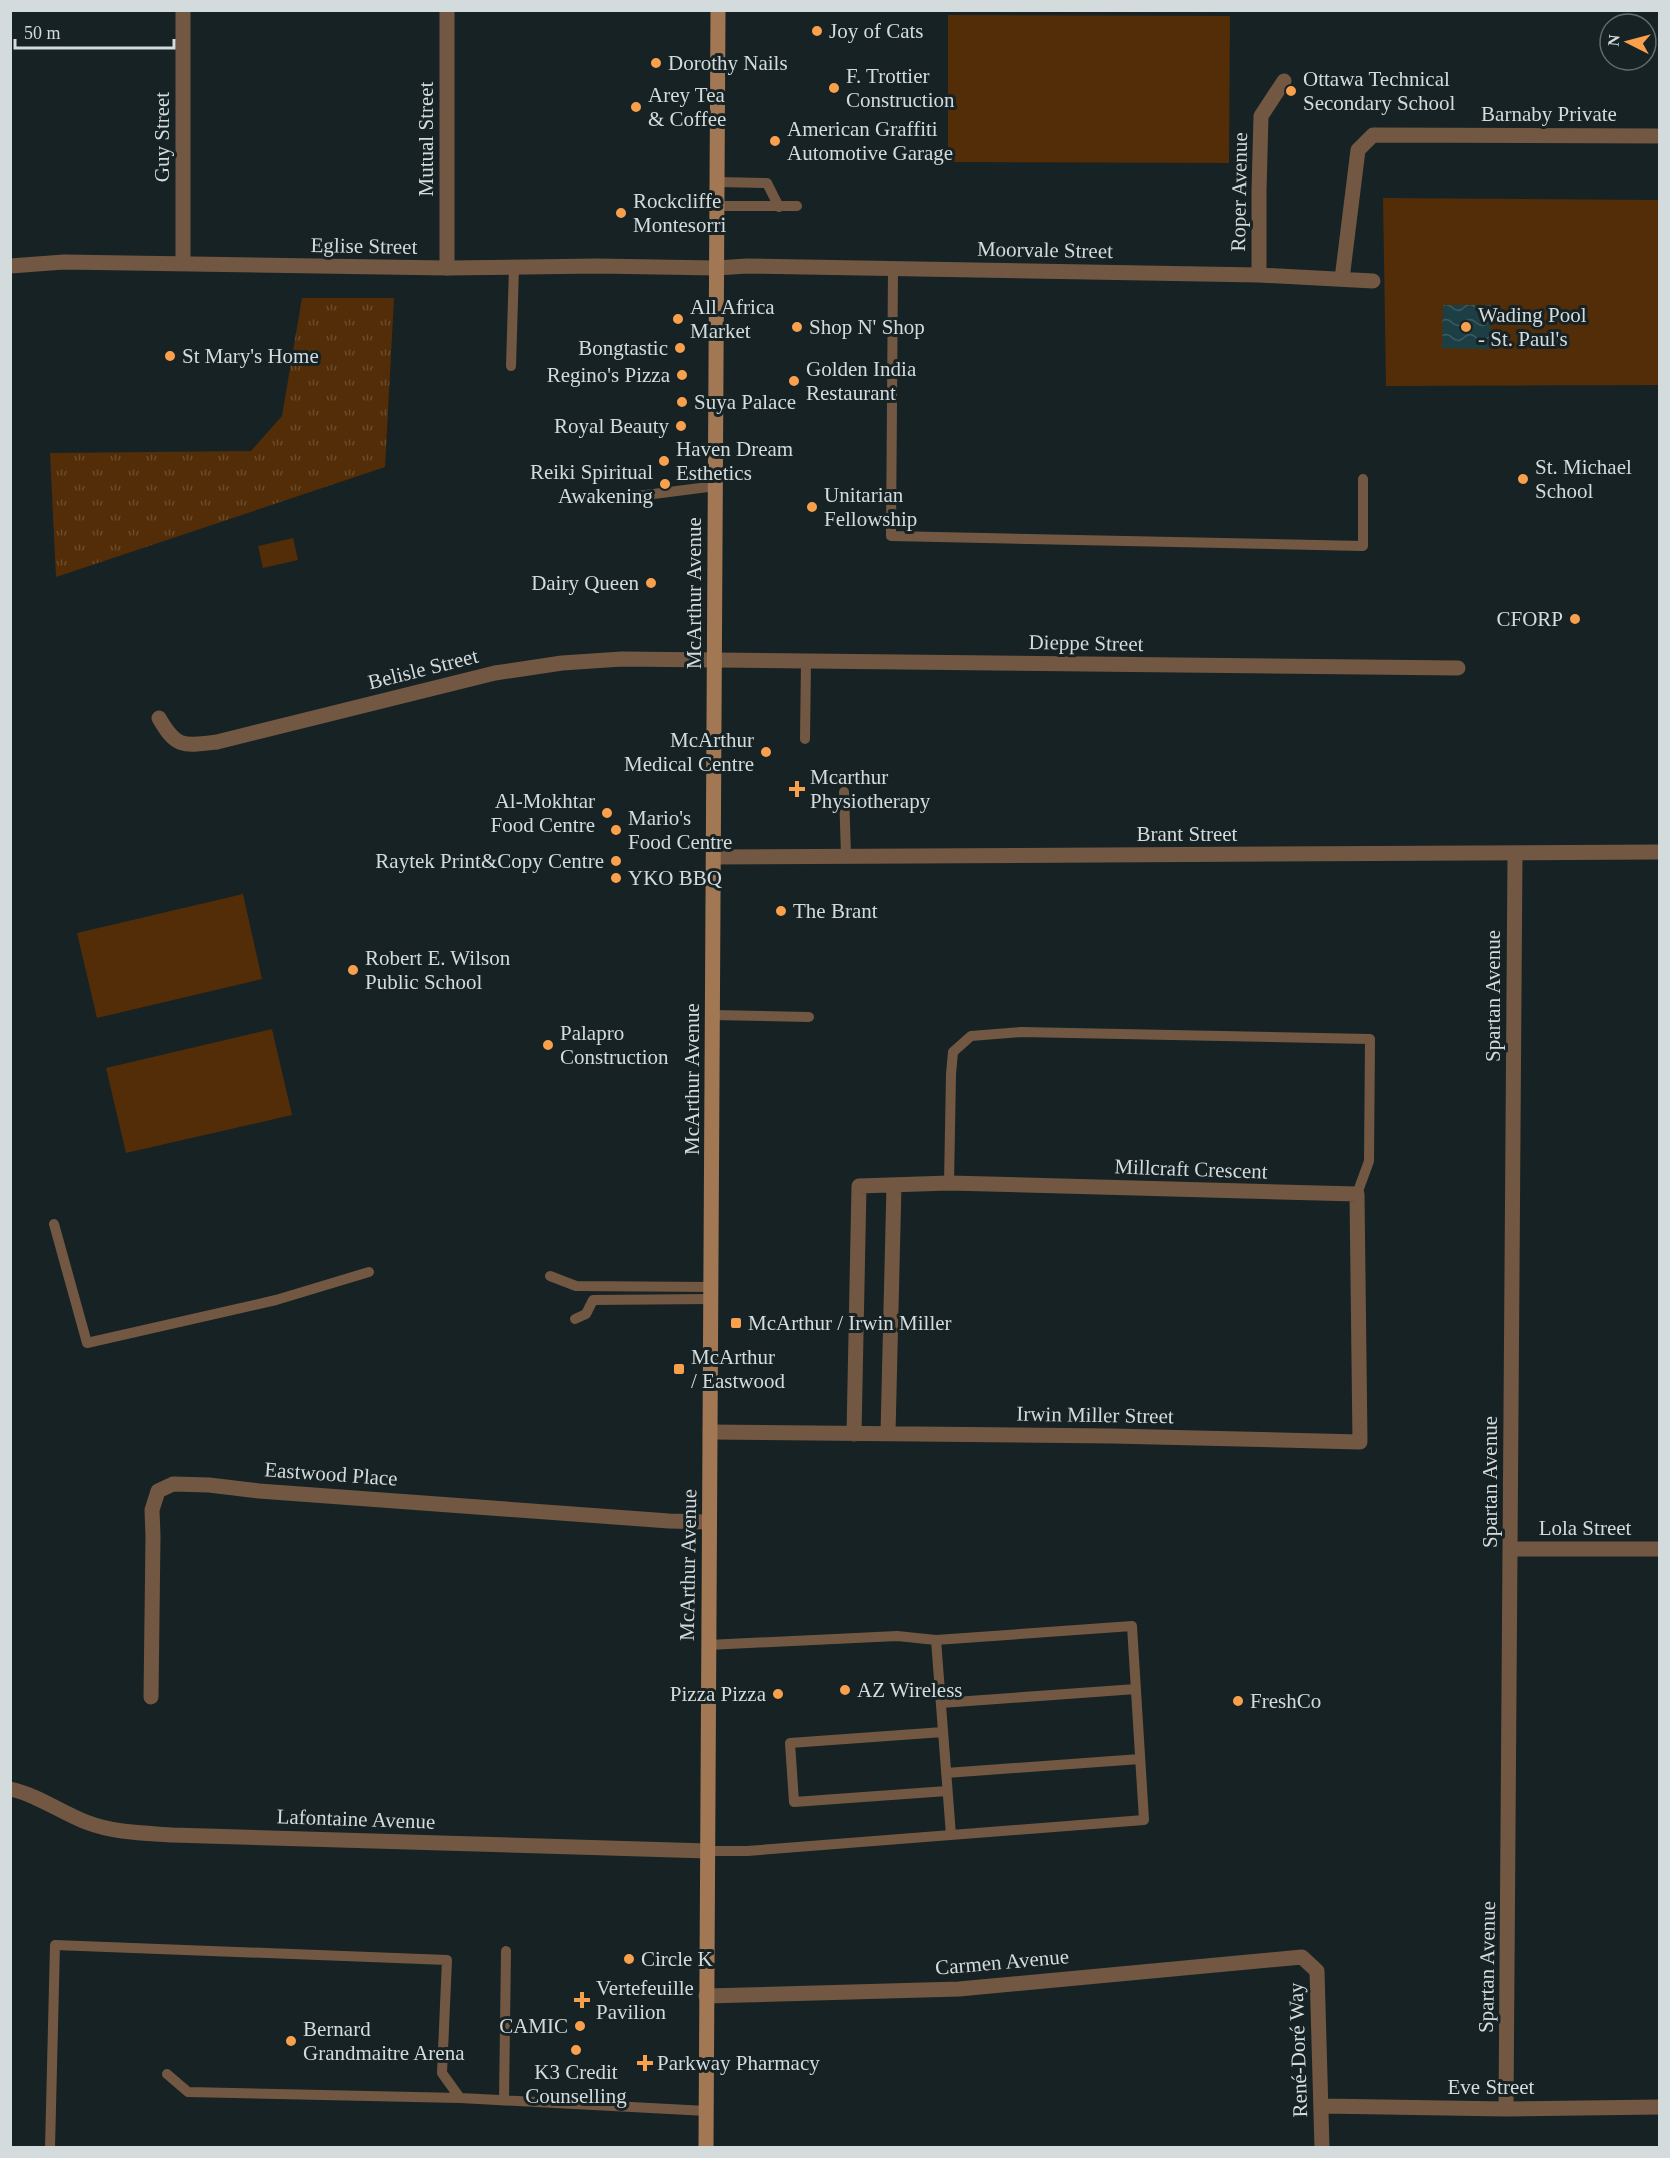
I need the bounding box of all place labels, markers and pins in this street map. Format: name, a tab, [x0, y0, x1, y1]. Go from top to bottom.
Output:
place label: Joy of Cats	[829, 19, 924, 43]
marker: Joy of Cats	[810, 24, 824, 38]
place label: Dorothy Nails	[668, 51, 788, 75]
marker: Dorothy Nails	[649, 56, 663, 70]
place label: F. Trottier Construction	[846, 64, 955, 112]
place label: Ottawa Technical Secondary School	[1303, 67, 1455, 115]
marker: F. Trottier Construction	[827, 81, 841, 95]
place label: Arey Tea & Coffee	[648, 83, 726, 131]
marker: Ottawa Technical Secondary School	[1284, 84, 1298, 98]
marker: Arey Tea & Coffee	[629, 100, 643, 114]
place label: American Graffiti Automotive Garage	[787, 117, 953, 165]
marker: American Graffiti Automotive Garage	[768, 134, 782, 148]
place label: Rockcliffe Montesorri	[633, 189, 726, 237]
marker: Rockcliffe Montesorri	[614, 206, 628, 220]
place label: All Africa Market	[690, 295, 775, 343]
place label: Wading Pool - St. Paul's	[1478, 303, 1587, 351]
marker: All Africa Market	[671, 312, 685, 326]
place label: Shop N' Shop	[809, 315, 925, 339]
marker: Shop N' Shop	[790, 320, 804, 334]
marker: Wading Pool - St. Paul's	[1459, 320, 1473, 334]
place label: Bongtastic	[578, 336, 668, 360]
marker: Bongtastic	[673, 341, 687, 355]
place label: St Mary's Home	[182, 344, 319, 368]
marker: St Mary's Home	[163, 349, 177, 363]
place label: Golden India Restaurant	[806, 357, 917, 405]
place label: Regino's Pizza	[547, 363, 671, 387]
marker: Regino's Pizza	[675, 368, 689, 382]
marker: Golden India Restaurant	[787, 374, 801, 388]
place label: Suya Palace	[694, 390, 796, 414]
marker: Suya Palace	[675, 395, 689, 409]
place label: Royal Beauty	[554, 414, 669, 438]
marker: Royal Beauty	[674, 419, 688, 433]
place label: Haven Dream Esthetics	[676, 437, 793, 485]
marker: Haven Dream Esthetics	[657, 454, 671, 468]
place label: St. Michael School	[1535, 455, 1632, 503]
place label: Reiki Spiritual Awakening	[530, 460, 653, 508]
marker: St. Michael School	[1516, 472, 1530, 486]
marker: Reiki Spiritual Awakening	[658, 477, 672, 491]
place label: Unitarian Fellowship	[824, 483, 917, 531]
marker: Unitarian Fellowship	[805, 500, 819, 514]
place label: Dairy Queen	[531, 571, 639, 595]
marker: Dairy Queen	[644, 576, 658, 590]
place label: CFORP	[1496, 607, 1563, 631]
marker: CFORP	[1568, 612, 1582, 626]
place label: McArthur Medical Centre	[624, 728, 754, 776]
marker: McArthur Medical Centre	[759, 745, 773, 759]
place label: Mcarthur Physiotherapy	[810, 765, 931, 813]
marker: Mcarthur Physiotherapy	[788, 780, 806, 798]
place label: Al-Mokhtar Food Centre	[491, 789, 595, 837]
marker: Al-Mokhtar Food Centre	[600, 806, 614, 820]
place label: Mario's Food Centre	[628, 806, 732, 854]
marker: Mario's Food Centre	[609, 823, 623, 837]
place label: Raytek Print&Copy Centre	[375, 849, 604, 873]
marker: Raytek Print&Copy Centre	[609, 854, 623, 868]
place label: YKO BBQ	[628, 866, 722, 890]
marker: YKO BBQ	[609, 871, 623, 885]
place label: The Brant	[793, 899, 878, 923]
marker: The Brant	[774, 904, 788, 918]
place label: Robert E. Wilson Public School	[365, 946, 511, 994]
marker: Robert E. Wilson Public School	[346, 963, 360, 977]
place label: Palapro Construction	[560, 1021, 669, 1069]
marker: Palapro Construction	[541, 1038, 555, 1052]
place label: McArthur / Irwin Miller	[748, 1311, 952, 1335]
marker: McArthur / Irwin Miller	[729, 1316, 743, 1330]
place label: McArthur / Eastwood	[691, 1345, 785, 1393]
marker: McArthur / Eastwood	[672, 1362, 686, 1376]
place label: AZ Wireless	[857, 1678, 963, 1702]
place label: Pizza Pizza	[670, 1682, 767, 1706]
marker: AZ Wireless	[838, 1683, 852, 1697]
marker: Pizza Pizza	[771, 1687, 785, 1701]
place label: FreshCo	[1250, 1689, 1321, 1713]
marker: FreshCo	[1231, 1694, 1245, 1708]
place label: Circle K	[641, 1947, 713, 1971]
marker: Circle K	[622, 1952, 636, 1966]
place label: Vertefeuille Pavilion	[596, 1976, 694, 2024]
marker: Vertefeuille Pavilion	[573, 1991, 591, 2009]
place label: CAMIC	[499, 2014, 568, 2038]
place label: Bernard Grandmaitre Arena	[303, 2017, 465, 2065]
marker: CAMIC	[573, 2019, 587, 2033]
marker: Bernard Grandmaitre Arena	[284, 2034, 298, 2048]
marker: K3 Credit Counselling	[569, 2043, 583, 2057]
place label: Parkway Pharmacy	[657, 2051, 820, 2075]
marker: Parkway Pharmacy	[638, 2056, 652, 2070]
place label: K3 Credit Counselling	[525, 2060, 627, 2108]

